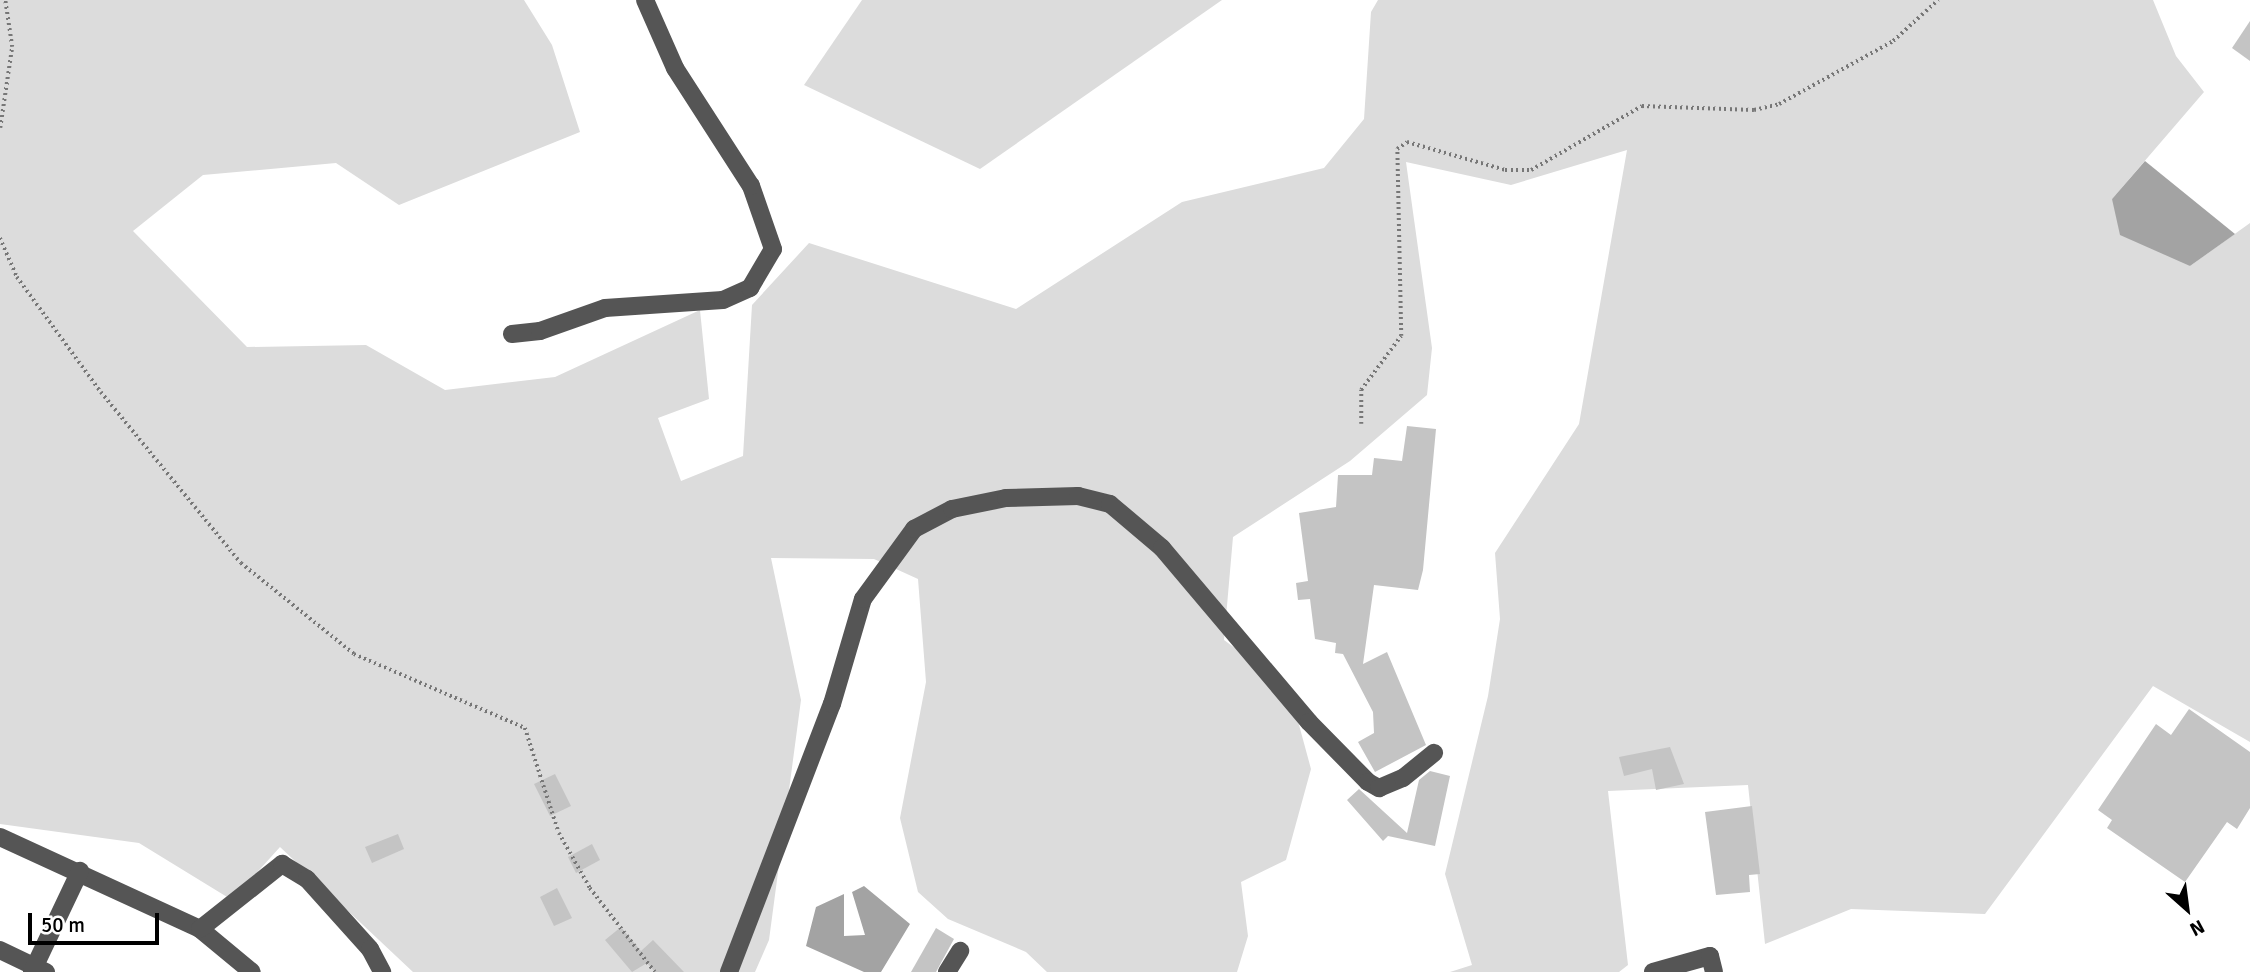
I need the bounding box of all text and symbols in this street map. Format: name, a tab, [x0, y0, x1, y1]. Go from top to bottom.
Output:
north arrow	[2152, 874, 2222, 944]
scale bar	[32, 898, 163, 942]
text: 50 m	[41, 912, 85, 938]
text: N	[2185, 914, 2208, 941]

